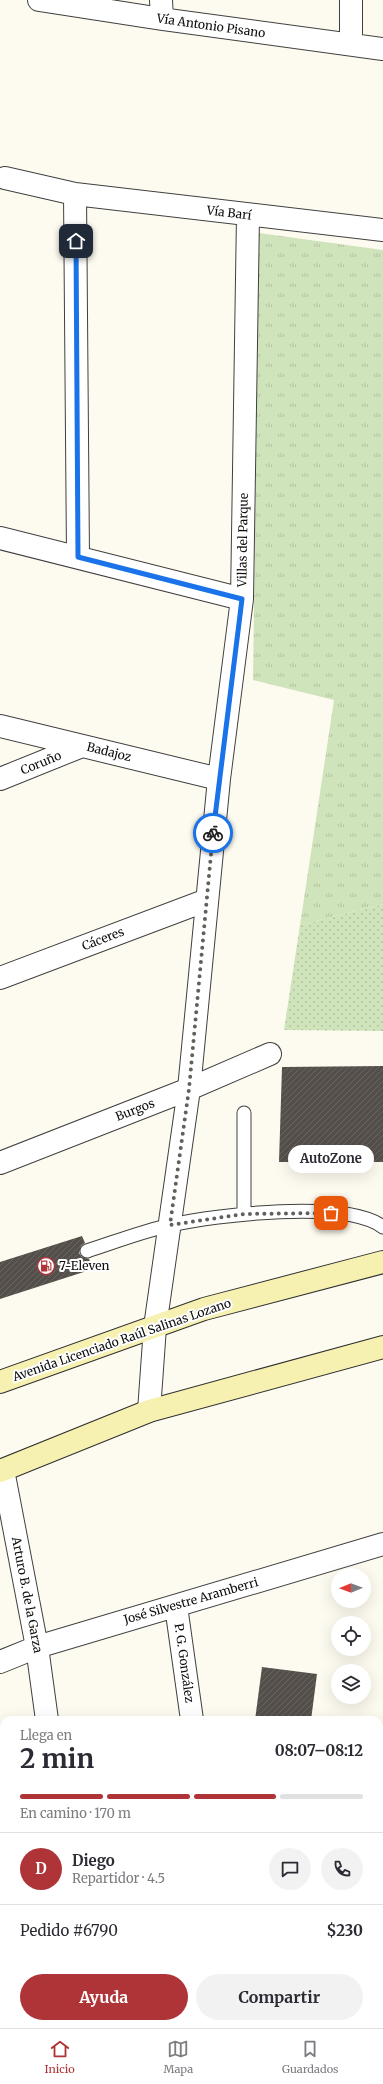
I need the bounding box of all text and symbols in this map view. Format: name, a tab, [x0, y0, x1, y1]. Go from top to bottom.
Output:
street label: Vía Antonio Pisano	[155, 10, 266, 41]
street label: Vía Barí	[205, 202, 253, 223]
pin	[59, 224, 93, 258]
icon: home	[65, 230, 87, 252]
street label: Villas del Parque	[234, 493, 251, 588]
street label: Badajoz	[85, 739, 133, 764]
street label: Coruño	[18, 748, 63, 777]
courier	[193, 813, 233, 853]
icon: bike	[202, 822, 224, 844]
street label: Cáceres	[80, 924, 126, 953]
street label: Burgos	[113, 1095, 157, 1124]
callout: AutoZone	[288, 1145, 374, 1173]
text: AutoZone	[300, 1150, 362, 1167]
pin	[314, 1196, 348, 1230]
icon: bag	[320, 1202, 342, 1224]
fuel station icon: 7-Eleven	[36, 1256, 56, 1276]
place label: 7-Eleven	[59, 1258, 109, 1273]
street label: Avenida Licenciado Raúl Salinas Lozano	[10, 1295, 233, 1384]
street label: Arturo B. de la Garza	[9, 1535, 46, 1655]
north arrow	[331, 1568, 371, 1608]
map controls	[331, 1568, 371, 1704]
street label: José Silvestre Aramberri	[121, 1574, 260, 1627]
button: locate	[331, 1616, 371, 1656]
street label: P. G. González	[171, 1622, 198, 1704]
button: layers	[331, 1664, 371, 1704]
text: Llega en	[20, 1727, 72, 1744]
text: 08:07–08:12	[275, 1741, 363, 1760]
text: 2 min	[20, 1742, 94, 1775]
text: En camino · 170 m	[20, 1805, 131, 1822]
button: chat	[269, 1848, 311, 1890]
button: phone	[321, 1848, 363, 1890]
text: Diego	[72, 1851, 115, 1870]
text: D	[35, 1859, 47, 1878]
text: Repartidor · 4.5	[72, 1870, 165, 1887]
text: Pedido #6790	[20, 1921, 118, 1940]
text: $230	[327, 1921, 363, 1940]
button: Ayuda	[20, 1974, 188, 2020]
button: Compartir	[196, 1974, 363, 2020]
tab: Inicio	[44, 2038, 75, 2076]
tab: Mapa	[164, 2038, 193, 2076]
tab: Guardados	[282, 2038, 339, 2076]

